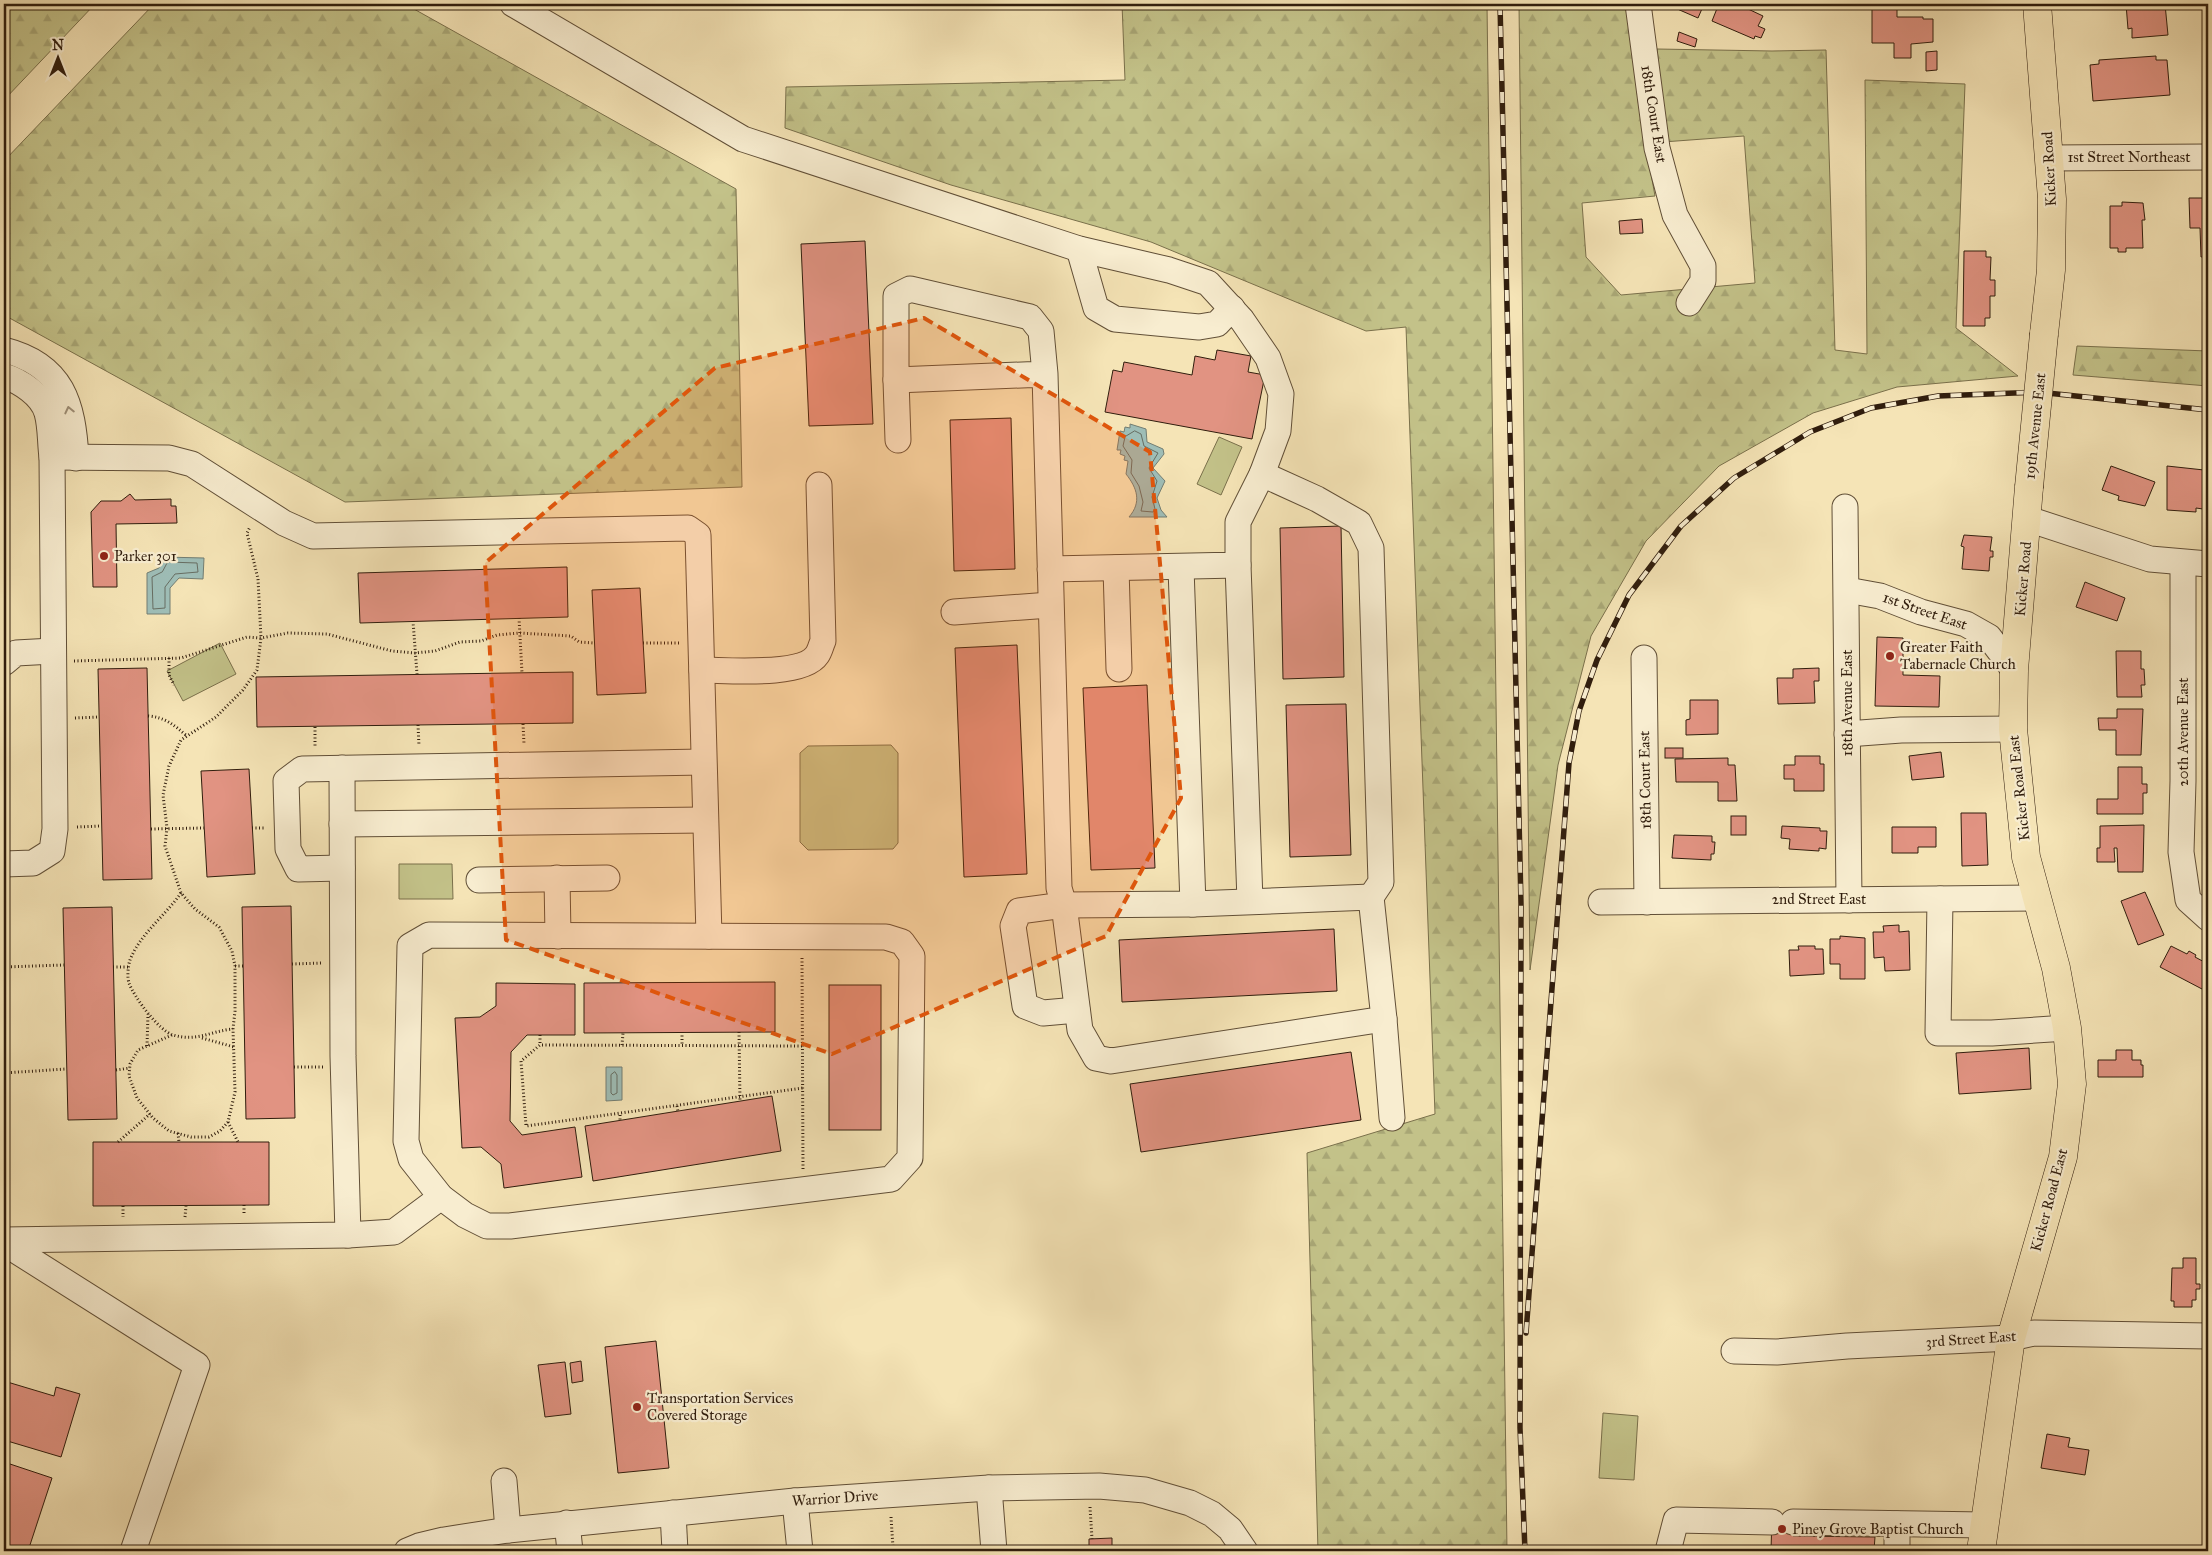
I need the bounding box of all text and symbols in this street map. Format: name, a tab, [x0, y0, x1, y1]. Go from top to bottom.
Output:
north arrow	[32, 32, 82, 82]
text: N	[52, 37, 64, 54]
street label: 18th Court East	[1637, 64, 1671, 165]
street label: Kicker Road	[2038, 131, 2060, 207]
street label: 1st Street Northeast	[2067, 148, 2191, 166]
street label: 19th Avenue East	[2020, 371, 2050, 480]
one-way arrow	[64, 405, 75, 414]
street label: Kicker Road	[2011, 540, 2035, 617]
place label: Parker 301	[114, 547, 177, 565]
marker: Parker 301	[98, 550, 110, 562]
street label: 1st Street East	[1880, 588, 1970, 634]
place label: Greater Faith Tabernacle Church	[1900, 638, 2016, 673]
street label: 18th Avenue East	[1838, 649, 1856, 756]
marker: Greater Faith Tabernacle Church	[1884, 650, 1896, 662]
street label: 20th Avenue East	[2174, 677, 2192, 787]
street label: 18th Court East	[1635, 730, 1655, 830]
street label: Kicker Road East	[2004, 734, 2033, 842]
street label: 2nd Street East	[1772, 890, 1867, 908]
street label: Kicker Road East	[2027, 1146, 2072, 1254]
street label: 3rd Street East	[1925, 1327, 2018, 1351]
place label: Transportation Services Covered Storage	[647, 1389, 793, 1424]
marker: Transportation Services Covered Storage	[631, 1401, 643, 1413]
street label: Warrior Drive	[791, 1486, 879, 1510]
place label: Piney Grove Baptist Church	[1792, 1520, 1964, 1538]
marker: Piney Grove Baptist Church	[1776, 1523, 1788, 1535]

